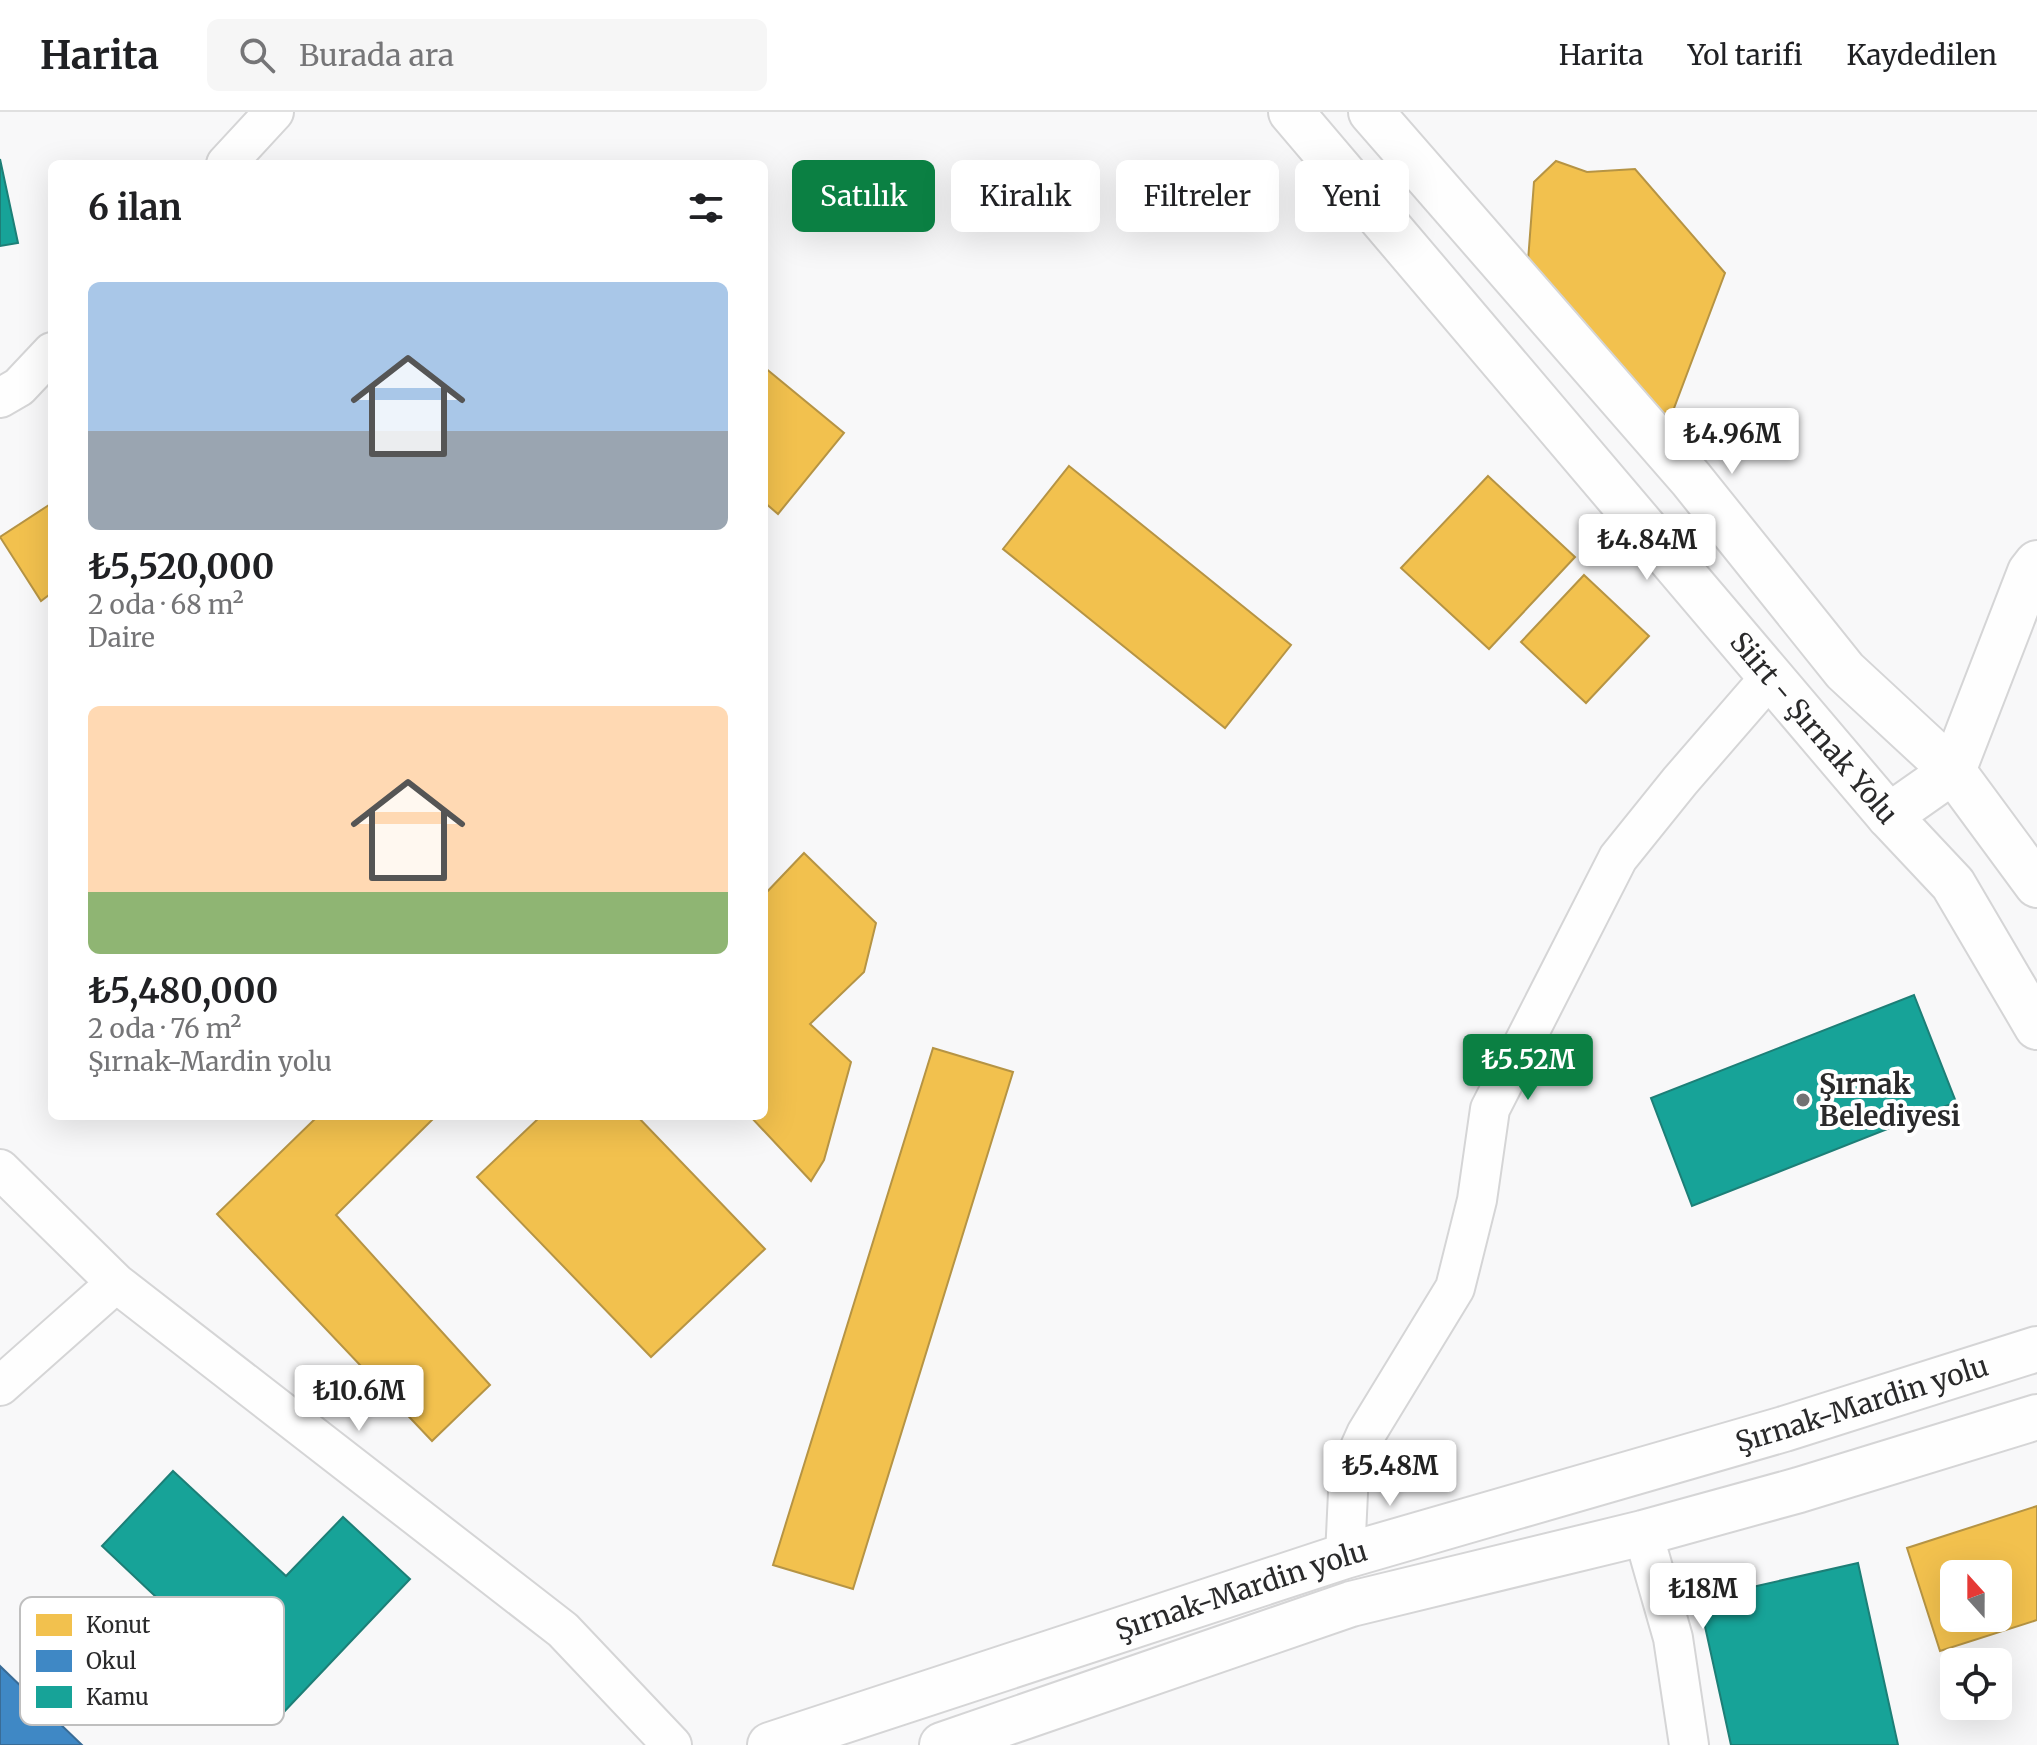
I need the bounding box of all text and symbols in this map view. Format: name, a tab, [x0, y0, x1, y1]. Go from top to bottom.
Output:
search box	[207, 19, 767, 91]
text: Harita	[40, 32, 159, 79]
icon: search	[235, 33, 279, 77]
text: Burada ara	[299, 36, 454, 74]
text: Harita	[1559, 37, 1644, 73]
text: Yol tarifi	[1688, 37, 1803, 73]
text: Kaydedilen	[1847, 37, 1997, 73]
chip: Satılık	[792, 160, 935, 232]
chip: Kiralık	[951, 160, 1100, 232]
chip: Filtreler	[1116, 160, 1279, 232]
chip: Yeni	[1295, 160, 1409, 232]
icon: filters	[684, 186, 728, 230]
text: 6 ilan	[88, 187, 182, 229]
icon: home	[336, 334, 480, 478]
pin: ₺4.96M	[1667, 408, 1797, 476]
text: ₺4.96M	[1683, 417, 1781, 450]
pin: ₺4.84M	[1582, 514, 1712, 582]
text: ₺4.84M	[1597, 523, 1697, 556]
text: ₺5,520,000	[88, 546, 274, 588]
text: 2 oda · 68 m²	[88, 588, 244, 621]
text: Daire	[88, 621, 155, 654]
street label: Siirt - Şırnak Yolu	[1722, 624, 1906, 831]
icon: home	[336, 758, 480, 902]
text: ₺5,480,000	[88, 970, 278, 1012]
text: 2 oda · 76 m²	[88, 1012, 241, 1045]
pin: ₺5.52M	[1463, 1034, 1593, 1102]
text: ₺5.52M	[1481, 1043, 1575, 1076]
text: Şırnak-Mardin yolu	[88, 1045, 332, 1078]
place label: Şırnak Belediyesi	[1819, 1066, 1960, 1134]
marker: Şırnak Belediyesi	[1794, 1091, 1812, 1109]
street label: Şırnak-Mardin yolu	[1731, 1348, 1993, 1460]
pin: ₺10.6M	[294, 1365, 424, 1433]
text: ₺10.6M	[313, 1374, 405, 1407]
pin: ₺5.48M	[1325, 1440, 1455, 1508]
text: ₺5.48M	[1341, 1449, 1439, 1482]
street label: Şırnak-Mardin yolu	[1111, 1533, 1371, 1648]
north arrow	[1940, 1560, 2012, 1632]
map controls	[1940, 1560, 2012, 1720]
pin: ₺18M	[1656, 1563, 1750, 1631]
text: ₺18M	[1668, 1572, 1738, 1605]
legend	[20, 1597, 284, 1725]
text: Konut	[86, 1611, 151, 1639]
text: Okul	[86, 1647, 136, 1675]
button: locate	[1940, 1648, 2012, 1720]
text: Kamu	[86, 1683, 149, 1711]

